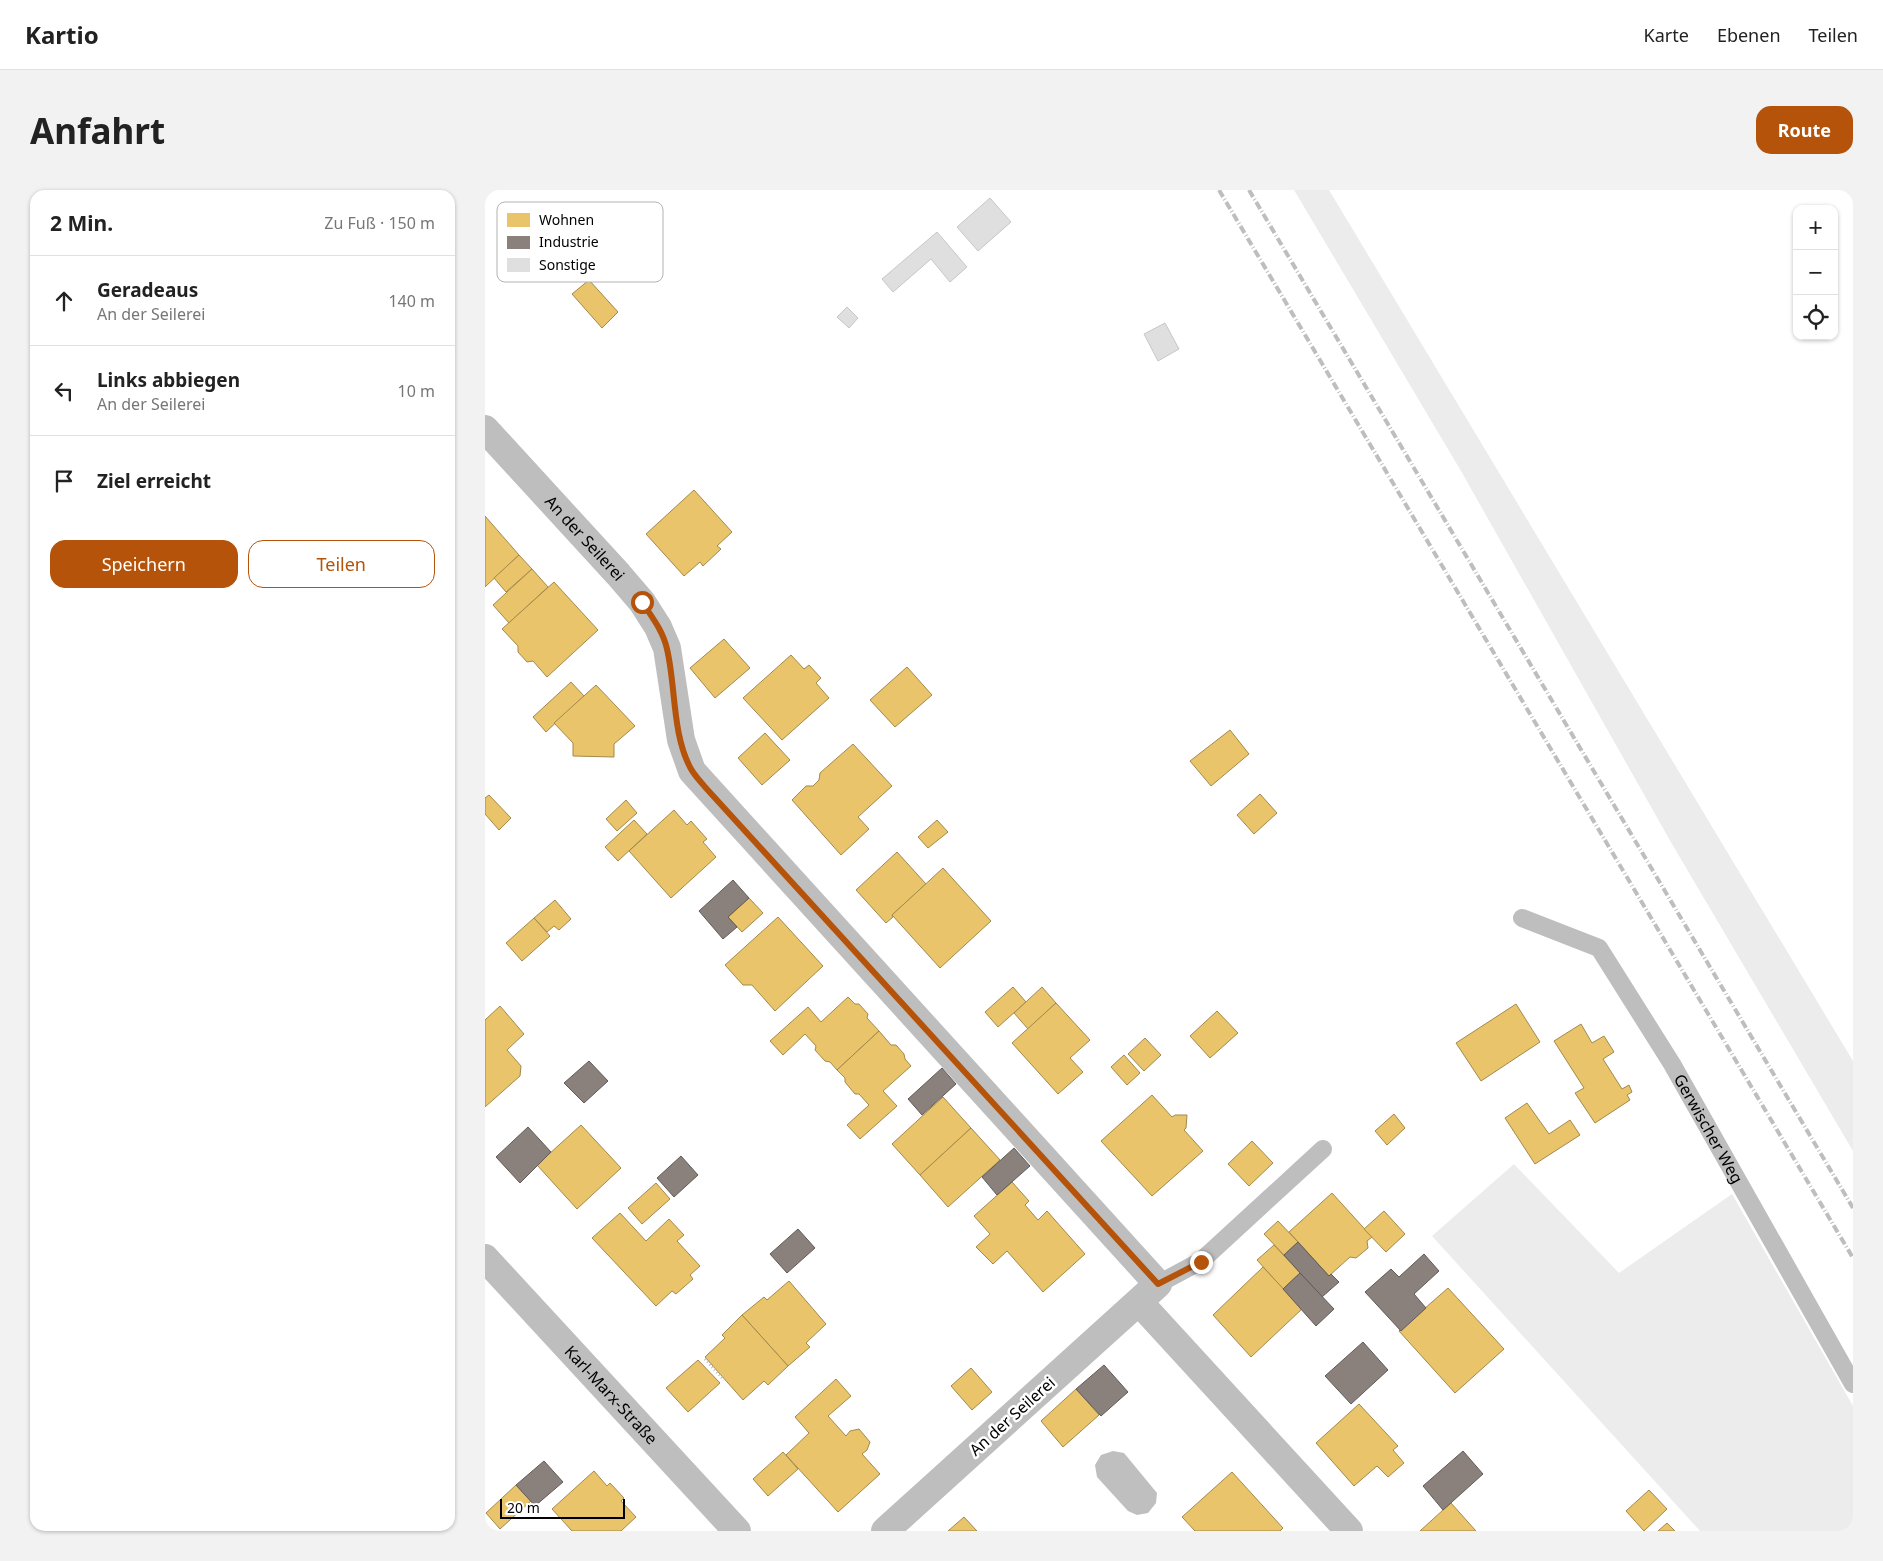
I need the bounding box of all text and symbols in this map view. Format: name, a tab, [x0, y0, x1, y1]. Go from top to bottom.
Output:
text: Kartio	[25, 18, 99, 51]
text: Karte	[1644, 23, 1689, 47]
text: Ebenen	[1717, 23, 1781, 47]
text: Teilen	[1809, 23, 1858, 47]
button: Route	[1756, 106, 1853, 154]
text: Anfahrt	[30, 107, 165, 154]
legend	[497, 202, 663, 282]
map controls	[1793, 205, 1838, 340]
button: +	[1793, 205, 1838, 250]
text: 2 Min.	[50, 209, 113, 237]
text: Wohnen	[539, 210, 594, 229]
text: Zu Fuß · 150 m	[324, 212, 435, 234]
text: Industrie	[539, 232, 599, 251]
button: −	[1793, 250, 1838, 295]
text: Sonstige	[539, 255, 596, 274]
text: Geradeaus	[97, 277, 198, 303]
icon: ahead	[50, 287, 78, 315]
text: 140 m	[388, 290, 435, 312]
button: locate	[1793, 295, 1838, 340]
text: An der Seilerei	[97, 303, 205, 325]
text: Links abbiegen	[97, 367, 240, 393]
icon: left	[50, 377, 78, 405]
text: 10 m	[398, 380, 435, 402]
text: An der Seilerei	[97, 393, 205, 415]
icon: arrive	[50, 467, 78, 495]
text: Ziel erreicht	[97, 468, 211, 494]
street label: An der Seilerei	[540, 491, 630, 585]
button: Speichern	[50, 540, 238, 588]
button: Teilen	[248, 540, 435, 588]
route start	[631, 591, 654, 614]
street label: Gerwischer Weg	[1669, 1070, 1748, 1187]
route end	[1190, 1251, 1213, 1274]
street label: Karl-Marx-Straße	[560, 1340, 662, 1449]
street label: An der Seilerei	[964, 1372, 1060, 1460]
scale bar	[500, 1496, 625, 1519]
text: 20 m	[507, 1498, 540, 1517]

